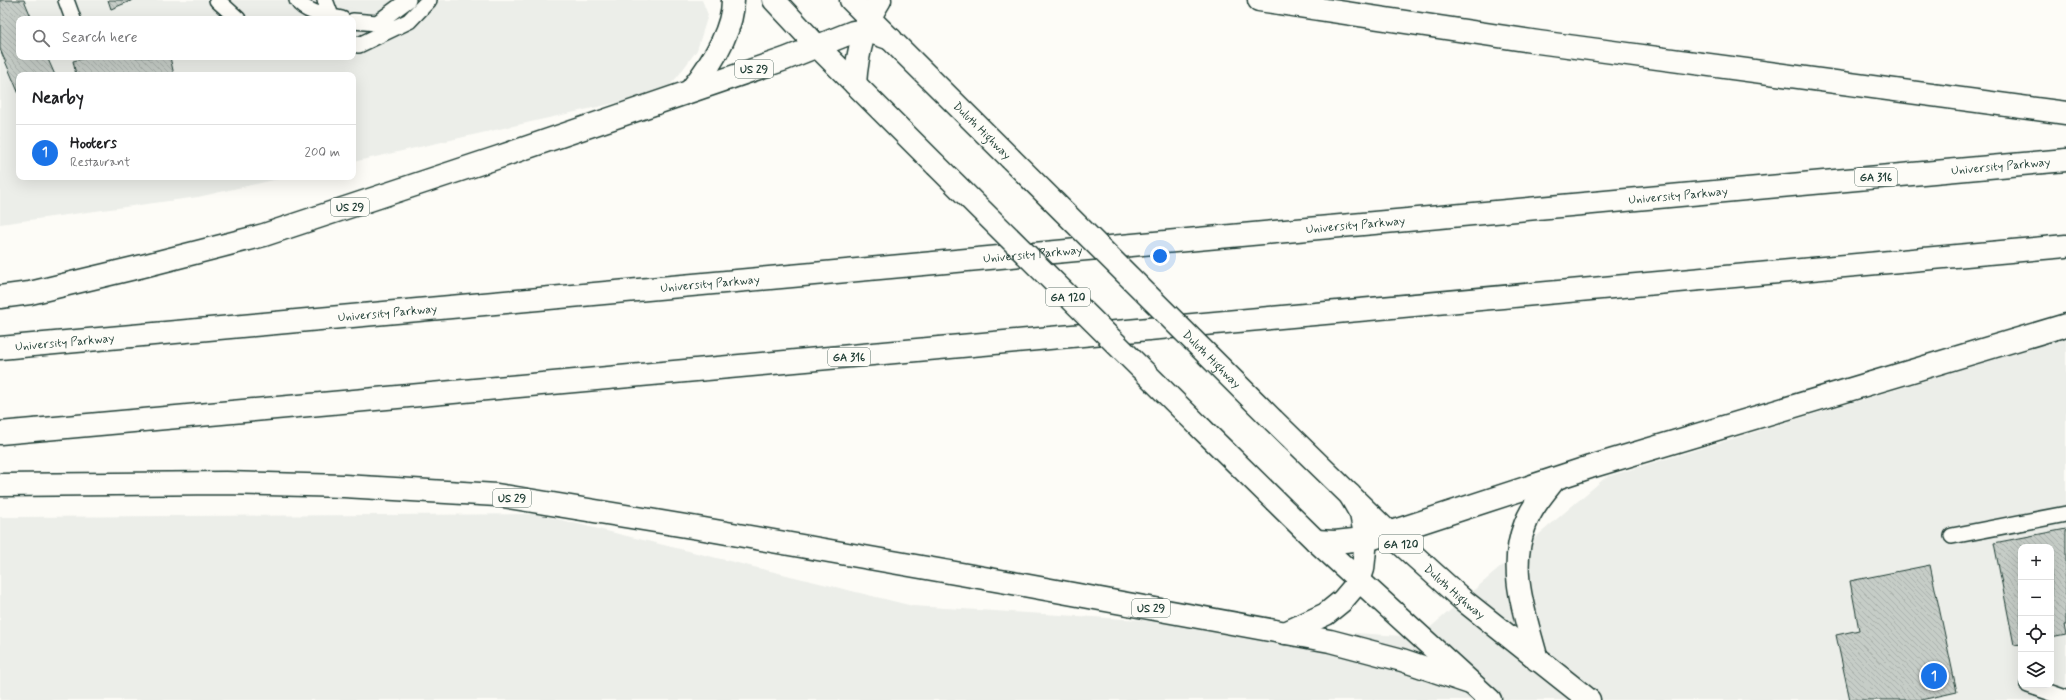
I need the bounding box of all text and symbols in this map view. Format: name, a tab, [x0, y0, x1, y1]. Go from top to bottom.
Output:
search box	[16, 16, 356, 60]
icon: search	[30, 27, 52, 49]
text: Search here	[62, 28, 138, 48]
road number: US 29	[735, 60, 773, 78]
text: Nearby	[32, 87, 84, 109]
street label: Duluth Highway	[949, 99, 1014, 164]
text: Hooters	[70, 134, 117, 154]
text: 1	[42, 144, 48, 161]
text: 200 m	[305, 144, 340, 161]
text: Restaurant	[70, 154, 130, 171]
street label: University Parkway	[1950, 154, 2051, 179]
road number: GA 316	[1855, 168, 1897, 186]
street label: University Parkway	[1628, 184, 1728, 209]
road number: US 29	[331, 198, 369, 216]
street label: University Parkway	[1305, 213, 1406, 238]
street label: University Parkway	[982, 243, 1083, 268]
your location	[1150, 246, 1170, 266]
street label: University Parkway	[660, 272, 760, 297]
road number: GA 120	[1046, 288, 1090, 306]
street label: University Parkway	[337, 301, 438, 326]
street label: Duluth Highway	[1179, 327, 1244, 392]
street label: University Parkway	[14, 331, 115, 356]
road number: GA 316	[828, 348, 870, 366]
road number: US 29	[493, 489, 531, 507]
road number: GA 120	[1379, 535, 1423, 553]
map controls	[2018, 544, 2054, 688]
button: +	[2018, 544, 2054, 580]
street label: Duluth Highway	[1420, 561, 1488, 623]
button: −	[2018, 580, 2054, 616]
road number: US 29	[1132, 599, 1170, 617]
button: locate	[2018, 616, 2054, 652]
button: layers	[2018, 652, 2054, 688]
pin: 1	[1921, 661, 1947, 691]

